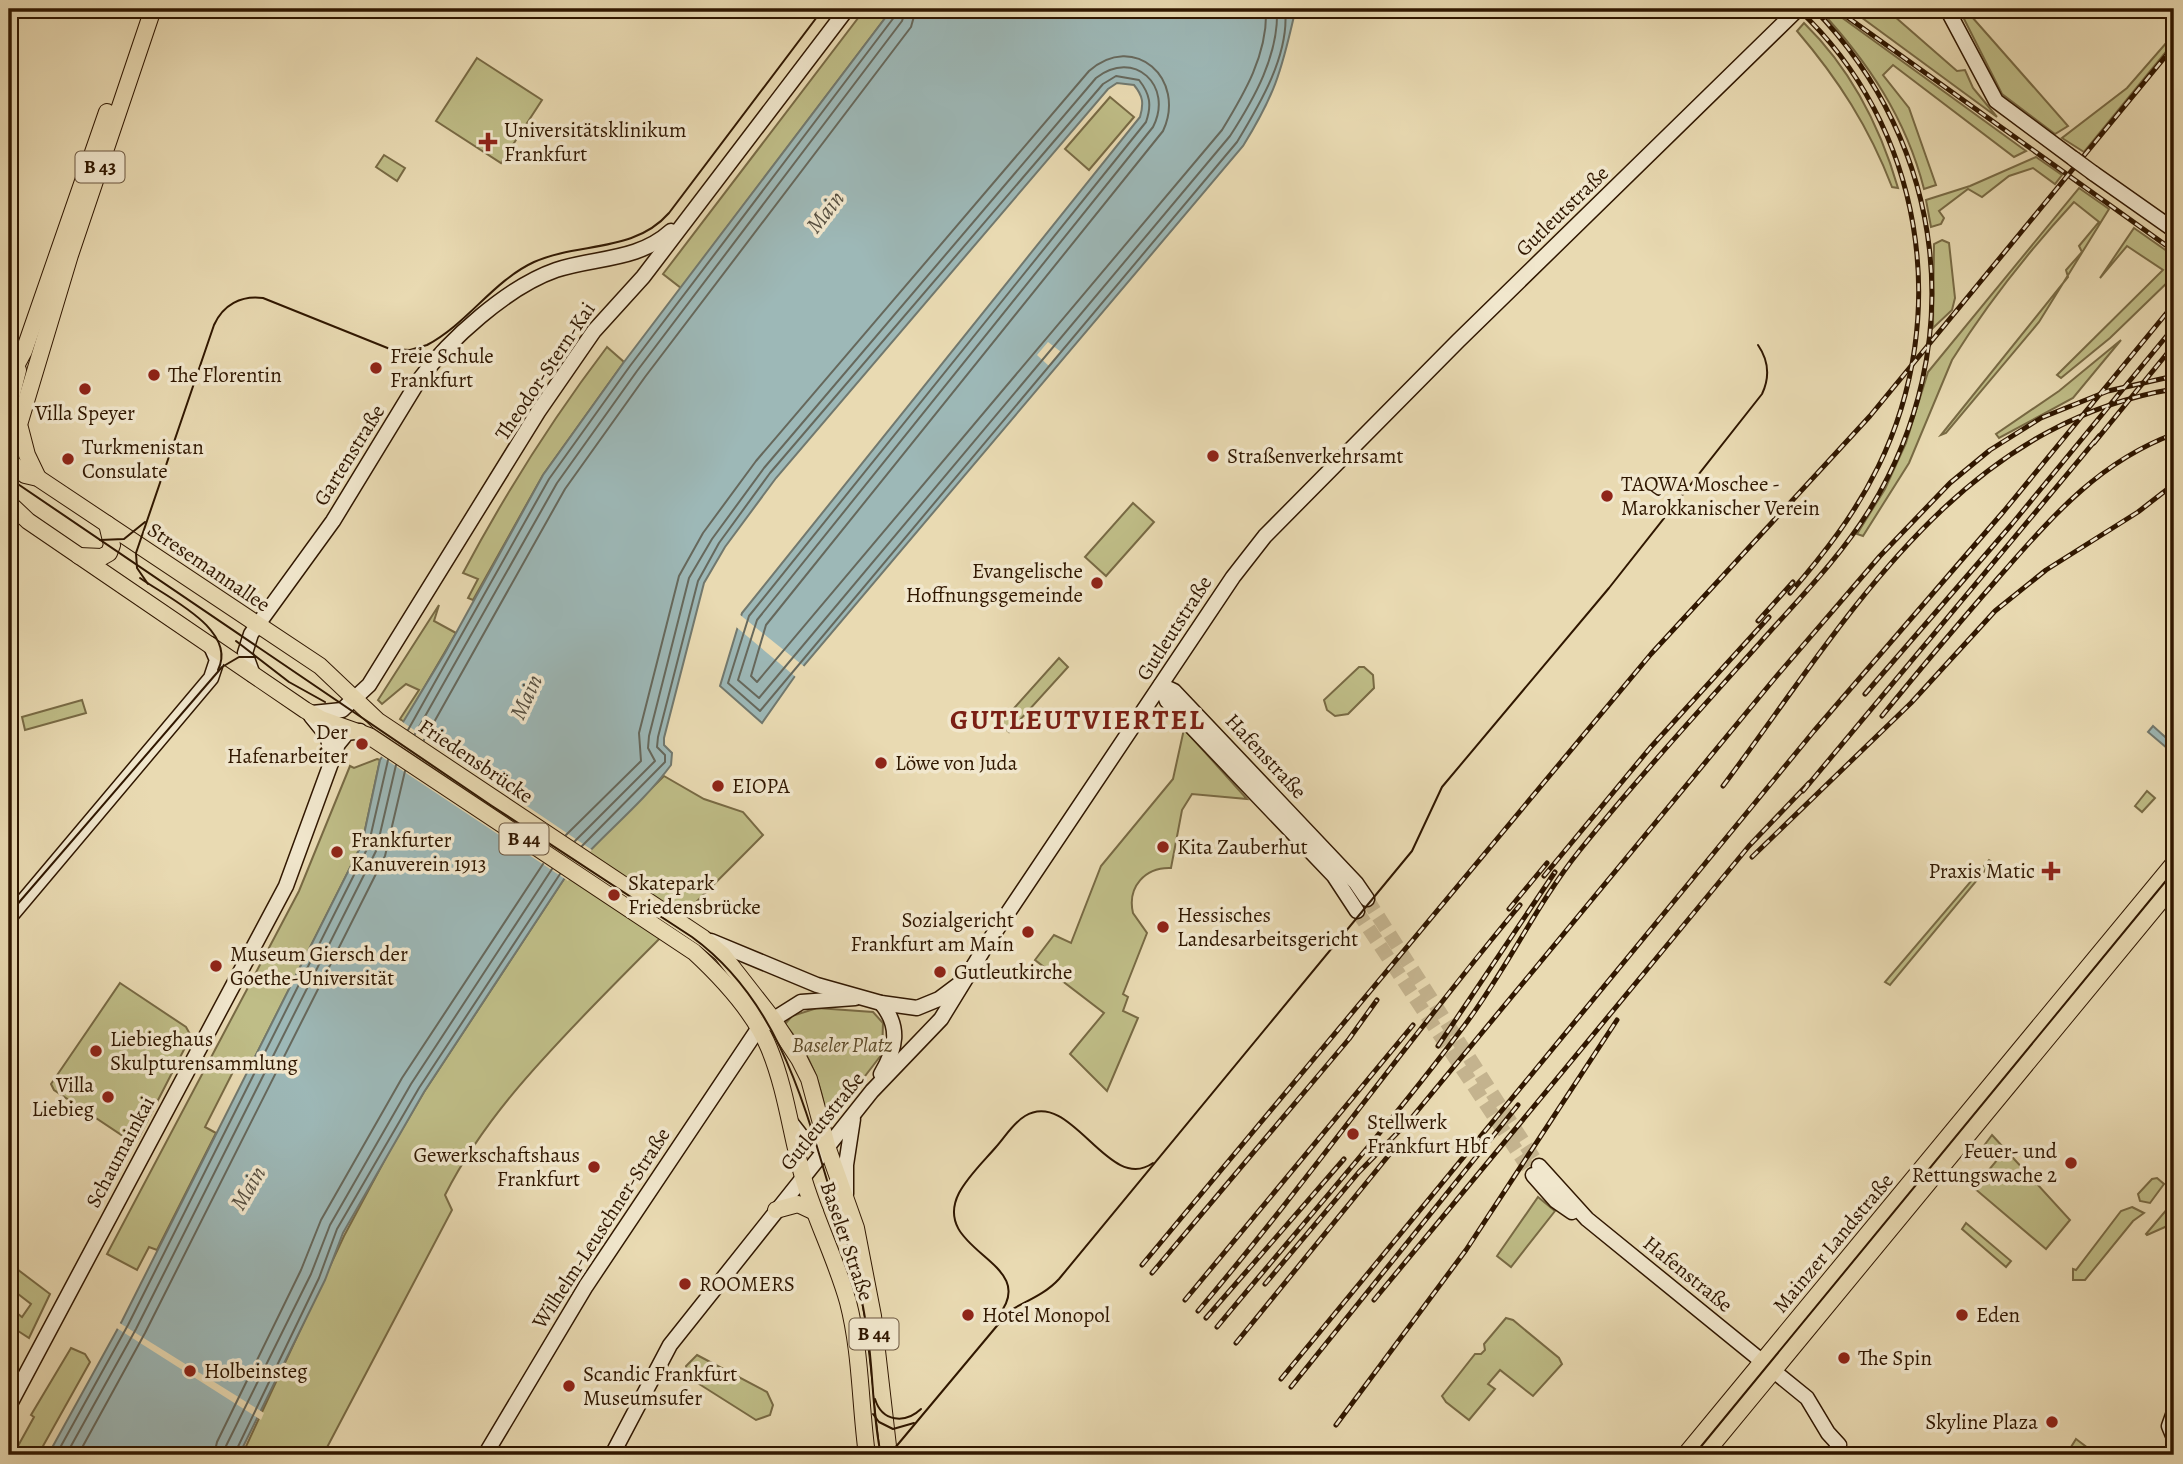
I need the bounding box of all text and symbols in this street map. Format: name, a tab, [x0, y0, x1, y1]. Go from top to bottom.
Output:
place label: Universitätsklinikum Frankfurt	[504, 116, 686, 168]
marker: Universitätsklinikum Frankfurt	[478, 132, 498, 152]
road number: B 43	[76, 152, 124, 182]
street label: Gutleutstraße	[1509, 159, 1615, 263]
water label: Main	[799, 184, 851, 240]
street label: Theodor-Stern-Kai	[488, 296, 602, 446]
place label: Freie Schule Frankfurt	[390, 342, 494, 394]
marker: Freie Schule Frankfurt	[368, 360, 384, 376]
place label: The Florentin	[168, 361, 282, 389]
marker: The Florentin	[146, 367, 162, 383]
marker: Villa Speyer	[77, 381, 93, 397]
place label: Villa Speyer	[34, 399, 135, 427]
street label: Gartenstraße	[307, 399, 391, 511]
place label: Turkmenistan Consulate	[82, 433, 204, 485]
place label: Straßenverkehrsamt	[1227, 442, 1403, 470]
marker: Straßenverkehrsamt	[1205, 448, 1221, 464]
marker: Turkmenistan Consulate	[60, 451, 76, 467]
place label: TAQWA Moschee - Marokkanischer Verein	[1621, 470, 1820, 522]
marker: TAQWA Moschee - Marokkanischer Verein	[1599, 488, 1615, 504]
street label: Stresemannallee	[142, 516, 276, 618]
place label: Evangelische Hoffnungsgemeinde	[906, 557, 1083, 609]
street label: Gutleutstraße	[1130, 570, 1218, 686]
marker: Evangelische Hoffnungsgemeinde	[1089, 575, 1105, 591]
water label: Main	[502, 669, 550, 725]
district label: GUTLEUTVIERTEL	[950, 701, 1206, 739]
street label: Hafenstraße	[1219, 707, 1313, 805]
street label: Friedensbrücke	[413, 712, 539, 810]
place label: Der Hafenarbeiter	[227, 718, 348, 770]
marker: Der Hafenarbeiter	[354, 736, 370, 752]
place label: Löwe von Juda	[895, 749, 1018, 777]
marker: Löwe von Juda	[873, 755, 889, 771]
place label: EIOPA	[732, 772, 791, 800]
marker: EIOPA	[710, 778, 726, 794]
road number: B 44	[500, 824, 548, 854]
place label: Frankfurter Kanuverein 1913	[351, 826, 487, 878]
place label: Kita Zauberhut	[1177, 833, 1308, 861]
marker: Kita Zauberhut	[1155, 839, 1171, 855]
marker: Frankfurter Kanuverein 1913	[329, 844, 345, 860]
place label: Praxis Matic	[1928, 857, 2035, 885]
marker: Praxis Matic	[2041, 861, 2061, 881]
place label: Skatepark Friedensbrücke	[628, 869, 761, 921]
marker: Skatepark Friedensbrücke	[606, 887, 622, 903]
place label: Hessisches Landesarbeitsgericht	[1177, 901, 1358, 953]
place label: Sozialgericht Frankfurt am Main	[850, 906, 1014, 958]
marker: Hessisches Landesarbeitsgericht	[1155, 919, 1171, 935]
marker: Sozialgericht Frankfurt am Main	[1020, 924, 1036, 940]
place label: Museum Giersch der Goethe-Universität	[230, 940, 408, 992]
marker: Museum Giersch der Goethe-Universität	[208, 958, 224, 974]
place label: Gutleutkirche	[954, 958, 1072, 986]
marker: Gutleutkirche	[932, 964, 948, 980]
place label: Liebieghaus Skulpturensammlung	[110, 1025, 298, 1077]
park label: Baseler Platz	[792, 1031, 893, 1059]
marker: Liebieghaus Skulpturensammlung	[88, 1043, 104, 1059]
street label: Gutleutstraße	[774, 1066, 870, 1176]
place label: Villa Liebieg	[32, 1071, 94, 1123]
marker: Villa Liebieg	[100, 1089, 116, 1105]
street label: Schaumainkai	[79, 1091, 161, 1213]
place label: Stellwerk Frankfurt Hbf	[1367, 1108, 1491, 1160]
street label: Wilhelm-Leuschner-Straße	[525, 1122, 677, 1335]
marker: Stellwerk Frankfurt Hbf	[1345, 1126, 1361, 1142]
place label: Feuer- und Rettungswache 2	[1912, 1137, 2058, 1189]
place label: Gewerkschaftshaus Frankfurt	[413, 1141, 580, 1193]
marker: Feuer- und Rettungswache 2	[2063, 1155, 2079, 1171]
marker: Gewerkschaftshaus Frankfurt	[586, 1159, 602, 1175]
water label: Main	[223, 1160, 273, 1216]
street label: Mainzer Landstraße	[1766, 1167, 1900, 1319]
street label: Baseler Straße	[814, 1178, 880, 1304]
street label: Hafenstraße	[1637, 1229, 1739, 1319]
place label: ROOMERS	[699, 1270, 795, 1298]
marker: ROOMERS	[677, 1276, 693, 1292]
place label: Hotel Monopol	[982, 1301, 1110, 1329]
place label: Eden	[1976, 1301, 2020, 1329]
marker: Hotel Monopol	[960, 1307, 976, 1323]
marker: Eden	[1954, 1307, 1970, 1323]
road number: B 44	[850, 1318, 898, 1350]
place label: The Spin	[1858, 1344, 1932, 1372]
marker: The Spin	[1836, 1350, 1852, 1366]
place label: Holbeinsteg	[204, 1357, 308, 1385]
place label: Scandic Frankfurt Museumsufer	[583, 1360, 737, 1412]
marker: Holbeinsteg	[182, 1363, 198, 1379]
marker: Scandic Frankfurt Museumsufer	[561, 1378, 577, 1394]
place label: Skyline Plaza	[1925, 1408, 2038, 1436]
marker: Skyline Plaza	[2044, 1414, 2060, 1430]

